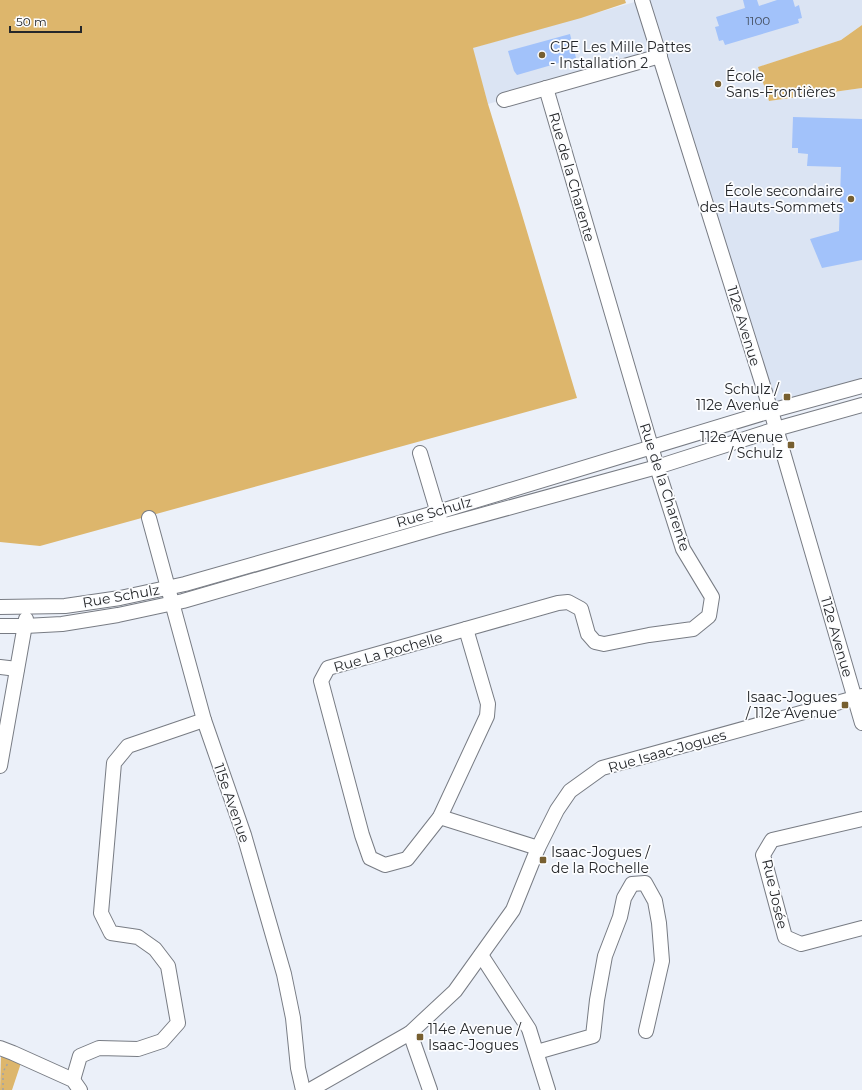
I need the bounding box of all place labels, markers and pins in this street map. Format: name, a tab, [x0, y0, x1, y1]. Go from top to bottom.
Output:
place label: CPE Les Mille Pattes - Installation 2	[550, 38, 691, 72]
marker: CPE Les Mille Pattes - Installation 2	[537, 50, 547, 60]
place label: École Sans-Frontières	[726, 67, 836, 101]
marker: École Sans-Frontières	[713, 79, 723, 89]
place label: École secondaire des Hauts-Sommets	[700, 182, 843, 216]
marker: École secondaire des Hauts-Sommets	[846, 194, 856, 204]
place label: Schulz / 112e Avenue	[696, 380, 780, 414]
marker: Schulz / 112e Avenue	[782, 392, 792, 402]
place label: 112e Avenue / Schulz	[700, 428, 783, 462]
marker: 112e Avenue / Schulz	[786, 440, 796, 450]
place label: Isaac-Jogues / 112e Avenue	[745, 688, 837, 722]
marker: Isaac-Jogues / 112e Avenue	[840, 700, 850, 710]
place label: Isaac-Jogues / de la Rochelle	[551, 843, 651, 877]
marker: Isaac-Jogues / de la Rochelle	[538, 855, 548, 865]
place label: 114e Avenue / Isaac-Jogues	[428, 1020, 522, 1054]
marker: 114e Avenue / Isaac-Jogues	[415, 1032, 425, 1042]

